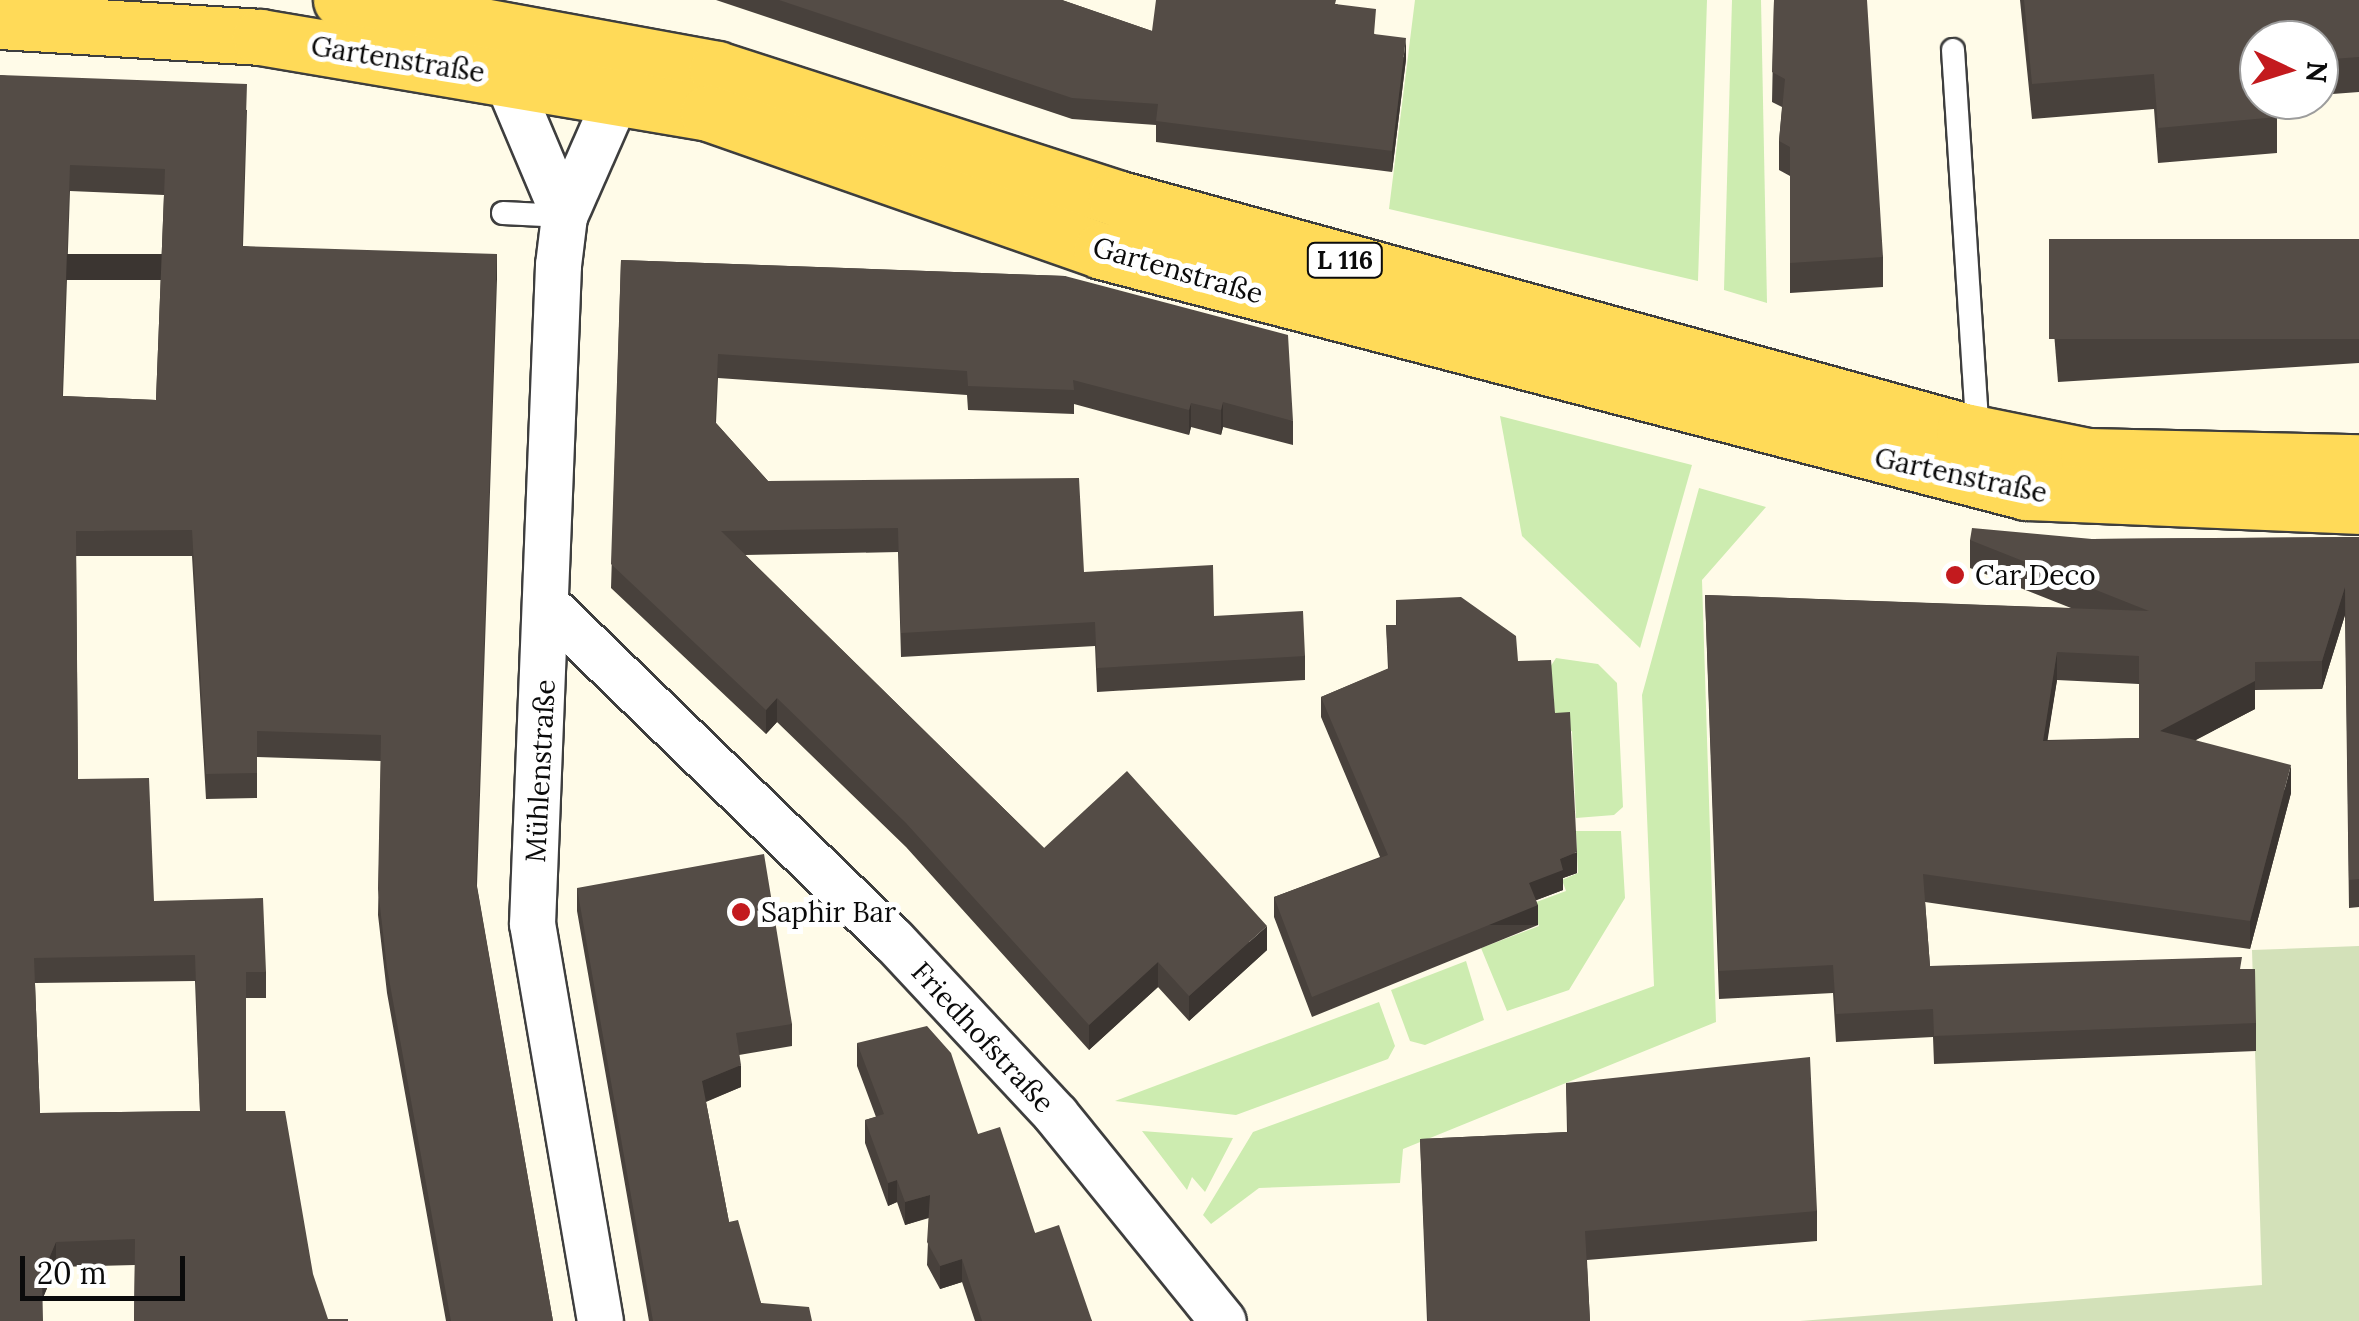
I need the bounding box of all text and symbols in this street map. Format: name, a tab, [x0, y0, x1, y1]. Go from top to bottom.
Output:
north arrow	[2239, 20, 2339, 120]
street label: Gartenstraße	[309, 29, 487, 89]
text: N	[2298, 60, 2336, 84]
street label: Gartenstraße	[1089, 230, 1267, 310]
road number: L 116	[1305, 240, 1385, 280]
street label: Gartenstraße	[1872, 440, 2050, 510]
place label: Car Deco	[1975, 558, 2096, 592]
marker: Car Deco	[1944, 564, 1966, 586]
street label: Mühlenstraße	[518, 679, 562, 863]
place label: Saphir Bar	[761, 895, 896, 929]
marker: Saphir Bar	[730, 901, 752, 923]
street label: Friedhofstraße	[905, 955, 1061, 1119]
scale bar	[25, 1236, 190, 1298]
text: 20 m	[37, 1254, 106, 1292]

